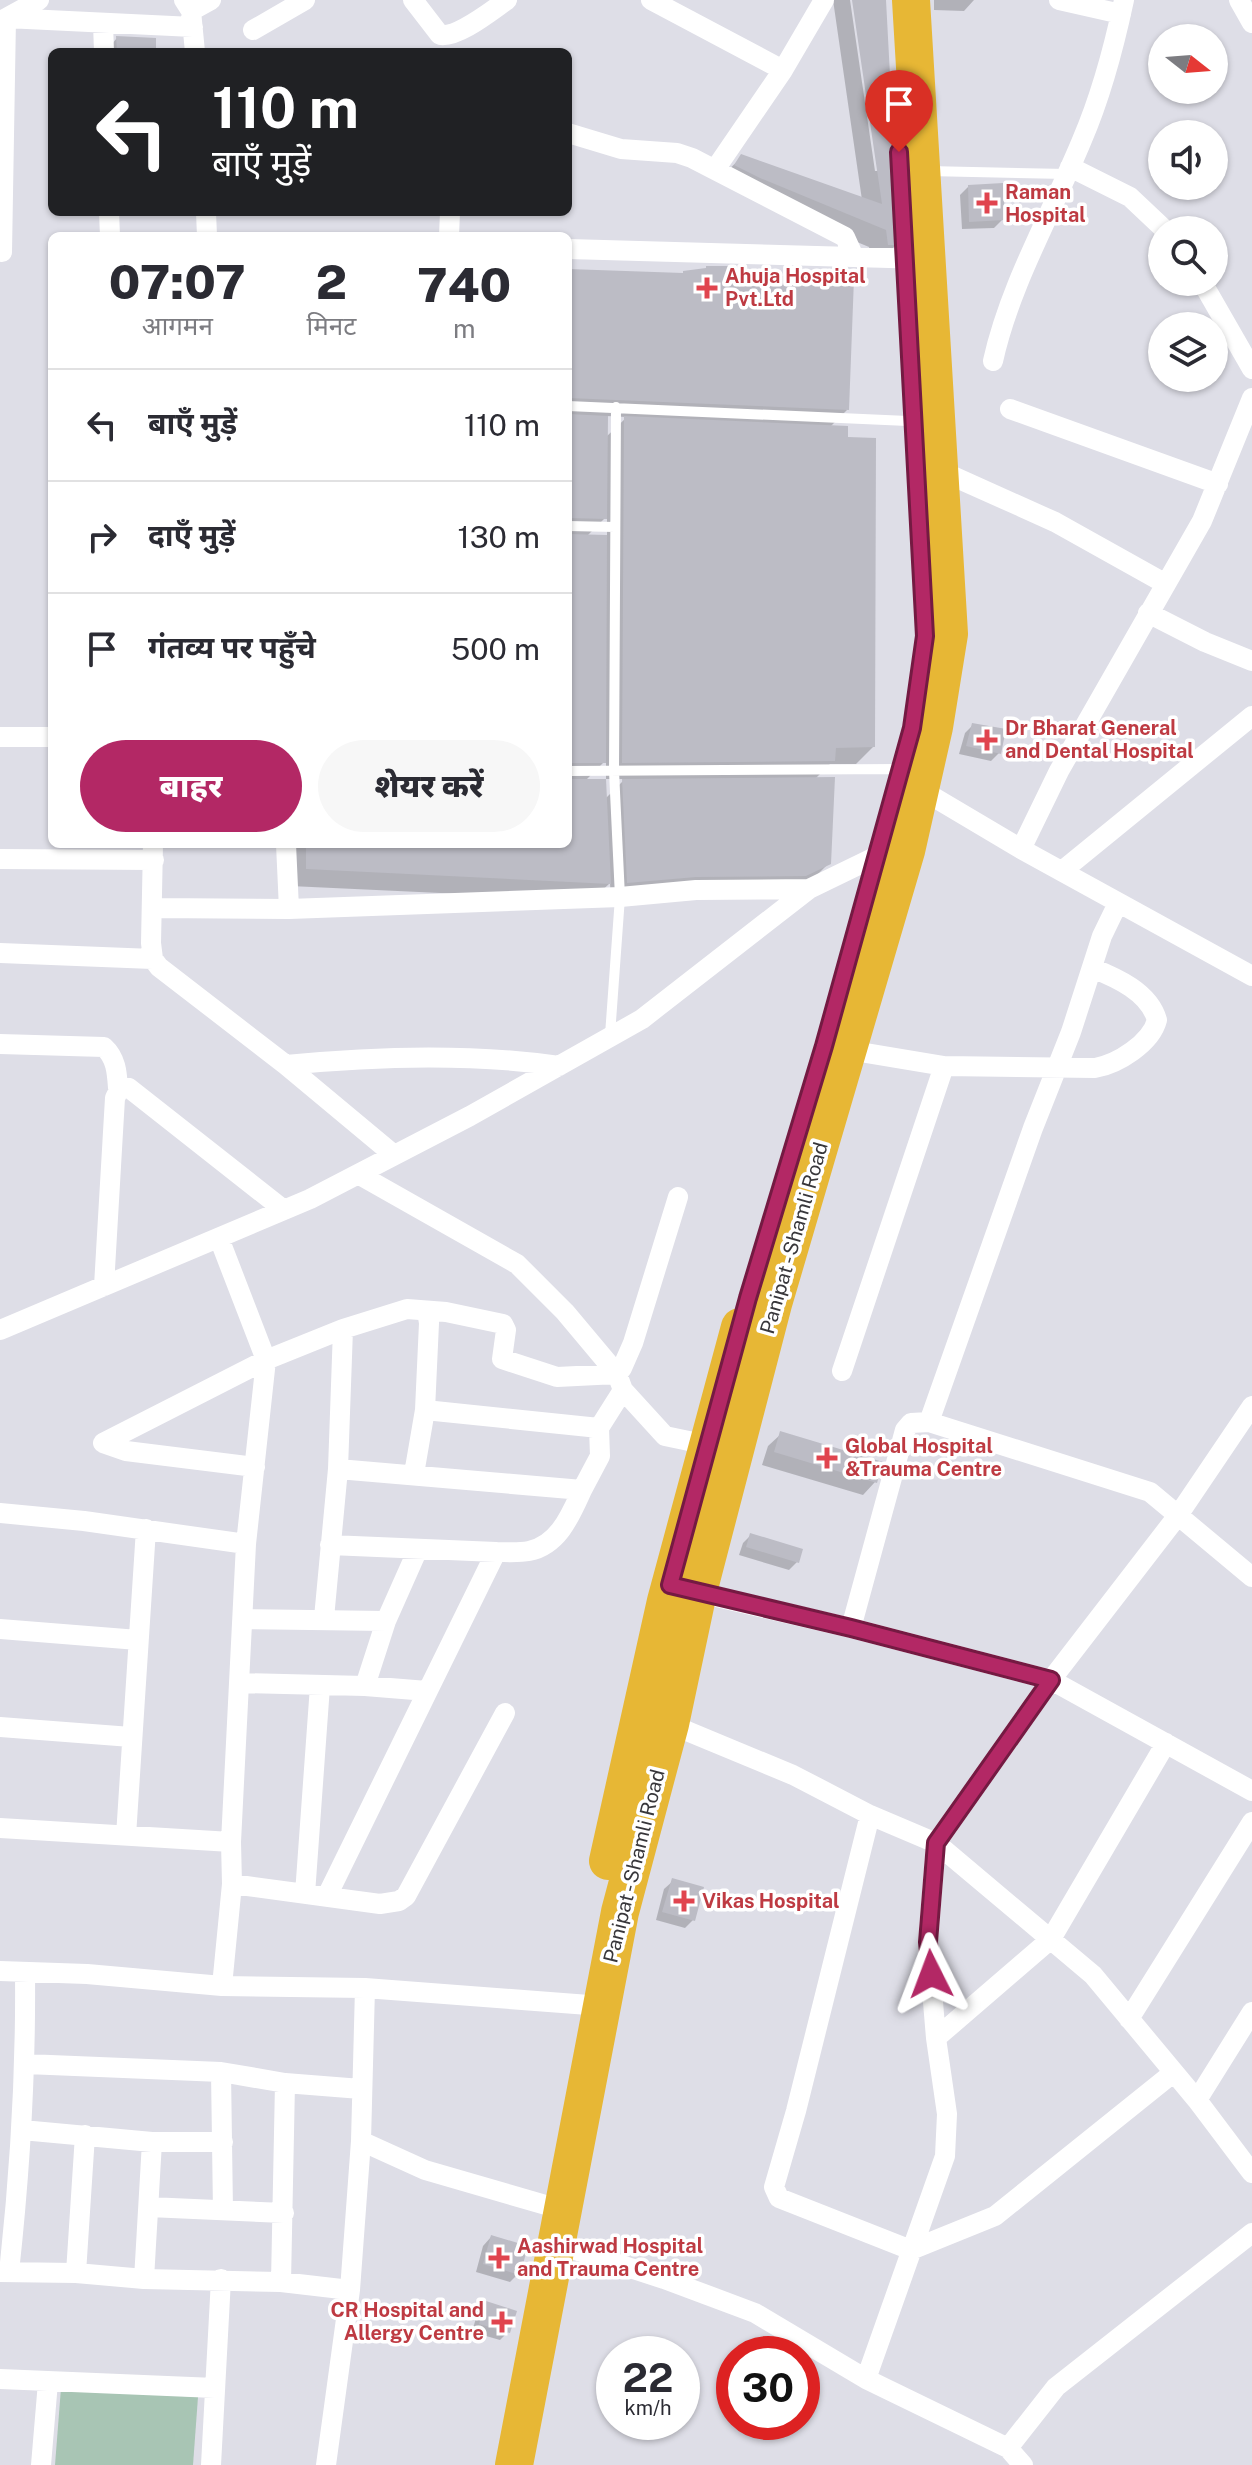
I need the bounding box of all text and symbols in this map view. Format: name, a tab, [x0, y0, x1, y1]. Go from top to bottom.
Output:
north arrow	[1148, 24, 1228, 104]
map controls	[1148, 24, 1228, 392]
pin	[865, 70, 933, 152]
text: 110 m	[212, 75, 359, 141]
icon: left	[80, 80, 184, 184]
icon: arrive	[877, 82, 921, 126]
button: sound	[1148, 120, 1228, 200]
text: बाएँ मुड़ें	[212, 142, 311, 184]
place label: Raman Hospital	[1005, 180, 1086, 227]
marker: Raman Hospital	[976, 192, 998, 214]
button: search	[1148, 216, 1228, 296]
text: 07:07	[109, 253, 246, 310]
text: 2	[316, 253, 347, 310]
text: 740	[417, 256, 511, 313]
place label: Ahuja Hospital Pvt.Ltd	[725, 264, 866, 311]
marker: Ahuja Hospital Pvt.Ltd	[696, 277, 718, 299]
text: आगमन	[142, 310, 213, 341]
text: मिनट	[307, 310, 356, 341]
button: layers	[1148, 312, 1228, 392]
text: m	[453, 313, 475, 344]
icon: left	[80, 403, 124, 447]
text: बाएँ मुड़ें	[148, 405, 237, 441]
text: 110 m	[464, 407, 540, 443]
icon: right	[80, 515, 124, 559]
text: दाएँ मुड़ें	[148, 517, 235, 553]
text: 130 m	[457, 519, 540, 555]
icon: arrive	[80, 627, 124, 671]
text: गंतव्य पर पहुँचे	[148, 629, 316, 665]
text: 500 m	[451, 631, 540, 667]
place label: Dr Bharat General and Dental Hospital	[1005, 716, 1194, 763]
marker: Dr Bharat General and Dental Hospital	[976, 729, 998, 751]
button: बाहर	[80, 740, 302, 832]
button: शेयर करें	[318, 740, 540, 832]
street label: Panipat - Shamli Road	[755, 1139, 833, 1337]
place label: Global Hospital &Trauma Centre	[845, 1434, 1002, 1481]
marker: Global Hospital &Trauma Centre	[816, 1447, 838, 1469]
street label: Panipat - Shamli Road	[598, 1767, 670, 1965]
place label: Vikas Hospital	[702, 1889, 840, 1913]
marker: Vikas Hospital	[673, 1890, 695, 1912]
position arrow	[889, 1932, 973, 2016]
place label: Aashirwad Hospital and Trauma Centre	[517, 2234, 703, 2281]
marker: Aashirwad Hospital and Trauma Centre	[488, 2247, 510, 2269]
place label: CR Hospital and Allergy Centre	[331, 2298, 484, 2345]
marker: CR Hospital and Allergy Centre	[491, 2311, 513, 2333]
speed limit sign: 30	[716, 2336, 820, 2440]
text: 22	[623, 2354, 673, 2401]
text: km/h	[624, 2396, 672, 2420]

